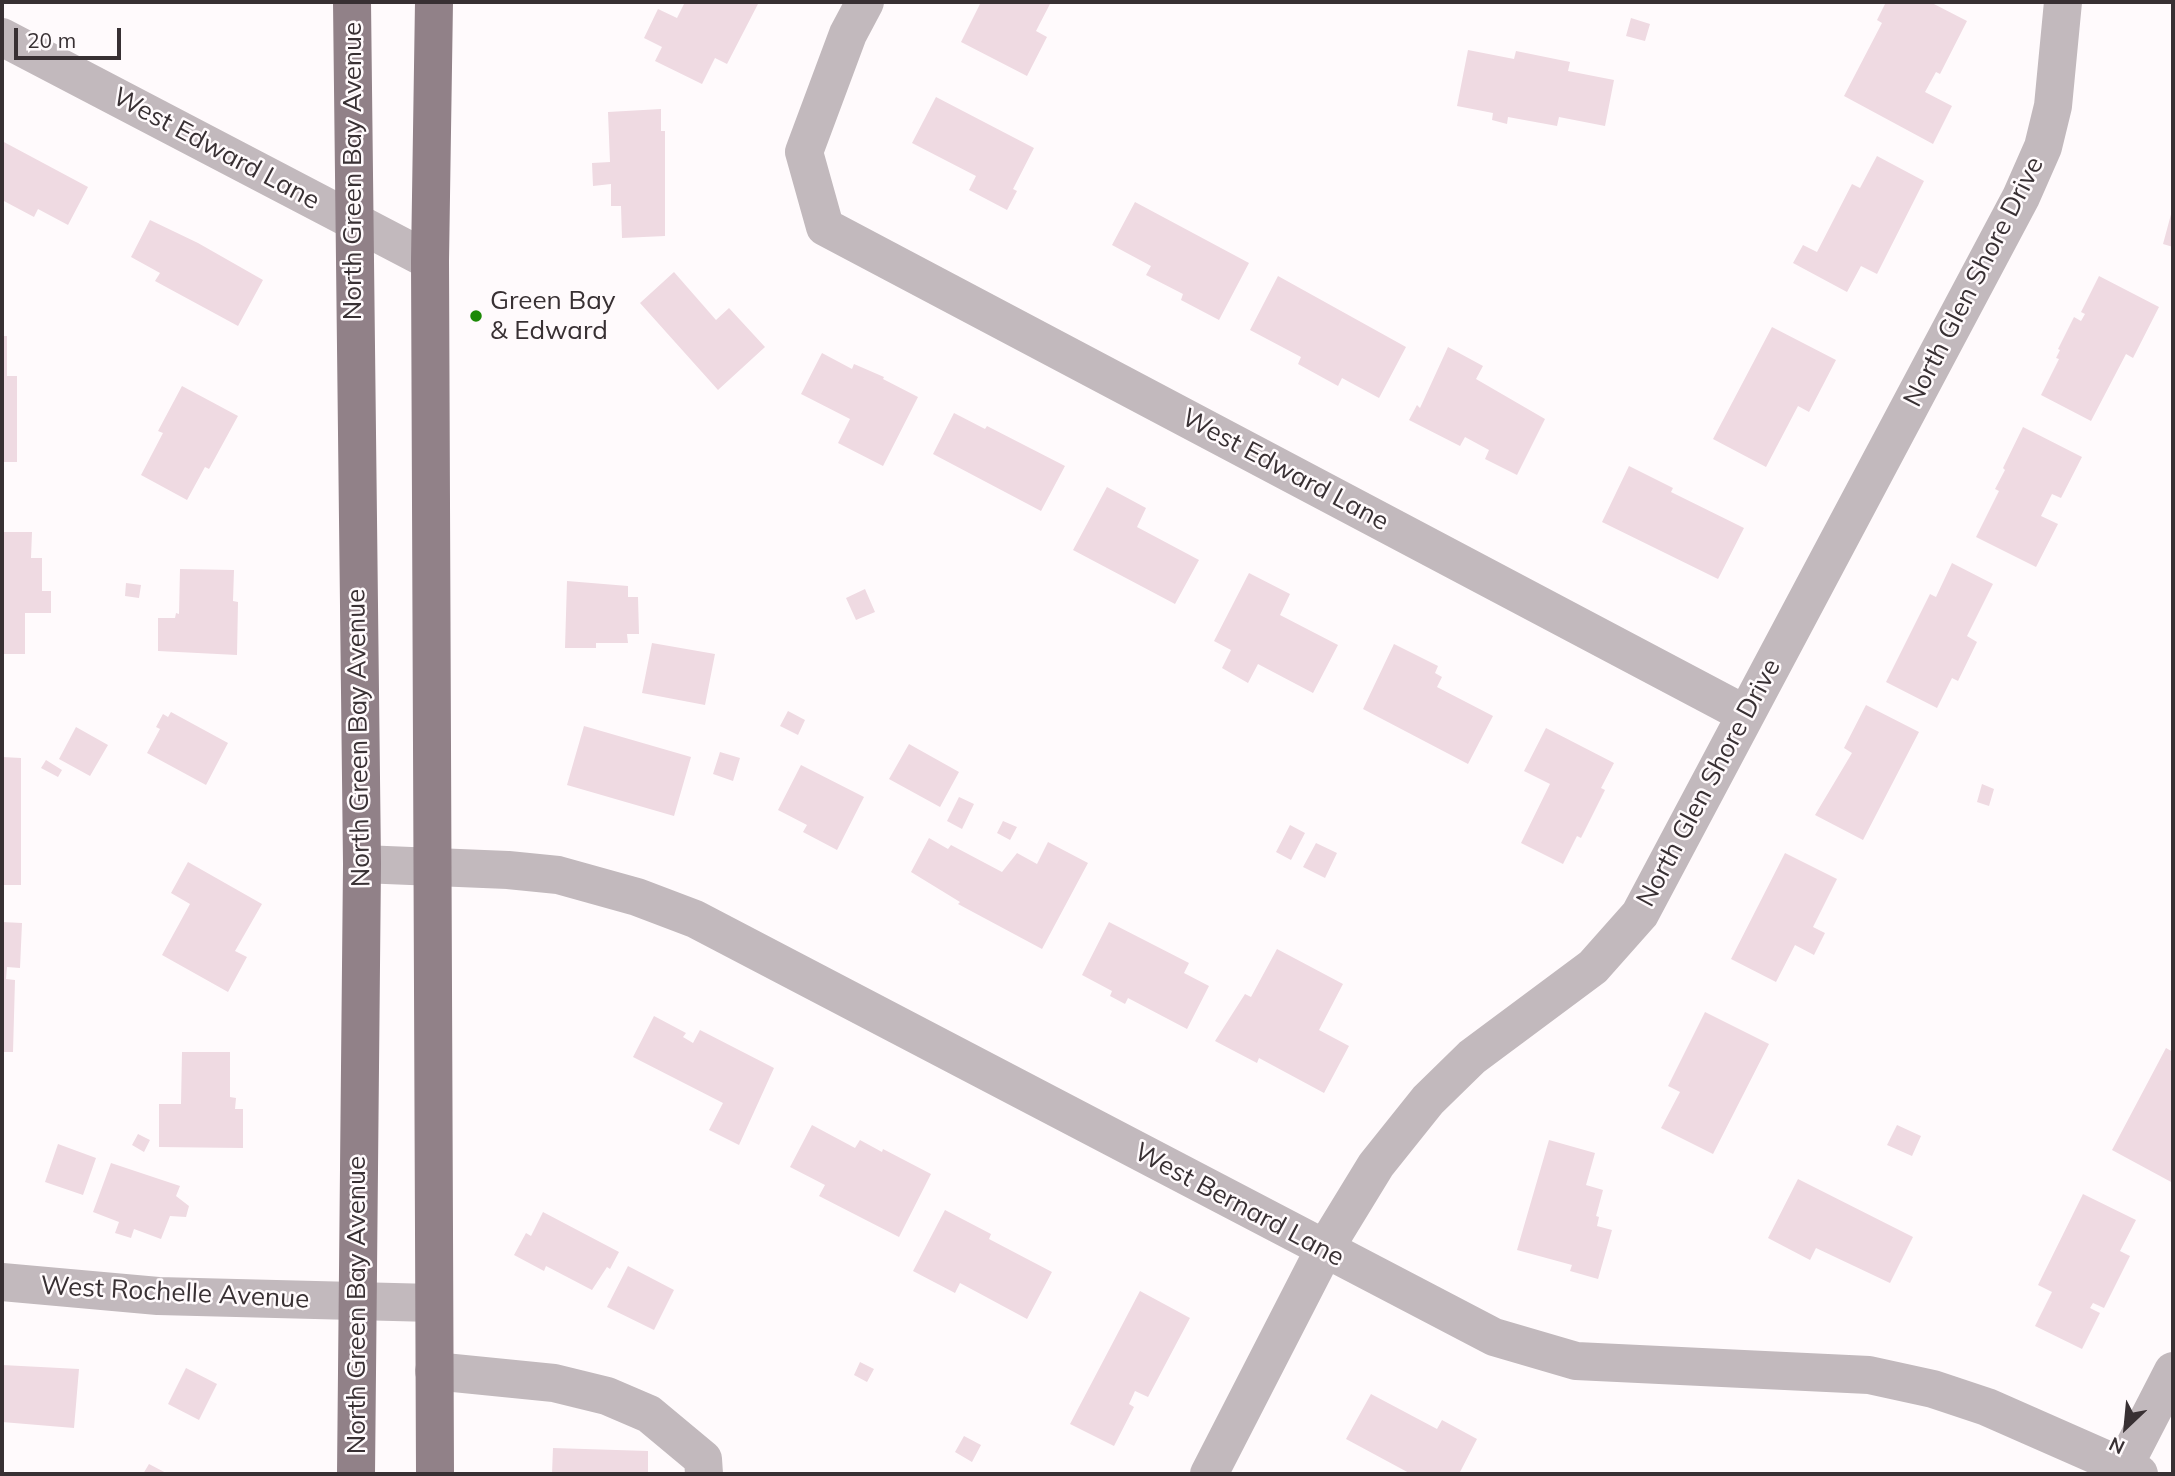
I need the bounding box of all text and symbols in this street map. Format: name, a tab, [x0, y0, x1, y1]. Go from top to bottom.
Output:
scale bar	[18, 14, 124, 58]
street label: North Green Bay Avenue	[337, 22, 369, 320]
text: 20 m	[27, 27, 76, 53]
street label: West Edward Lane	[107, 81, 325, 217]
street label: North Glen Shore Drive	[1897, 152, 2051, 412]
place label: Green Bay & Edward	[490, 285, 616, 346]
marker: Green Bay & Edward	[468, 308, 484, 324]
street label: West Edward Lane	[1176, 402, 1394, 538]
street label: North Green Bay Avenue	[341, 589, 377, 887]
street label: North Glen Shore Drive	[1630, 654, 1788, 912]
street label: West Bernard Lane	[1129, 1137, 1349, 1273]
street label: North Green Bay Avenue	[341, 1156, 373, 1454]
street label: West Rochelle Avenue	[40, 1270, 310, 1316]
north arrow	[2091, 1392, 2161, 1462]
text: N	[2105, 1432, 2129, 1460]

